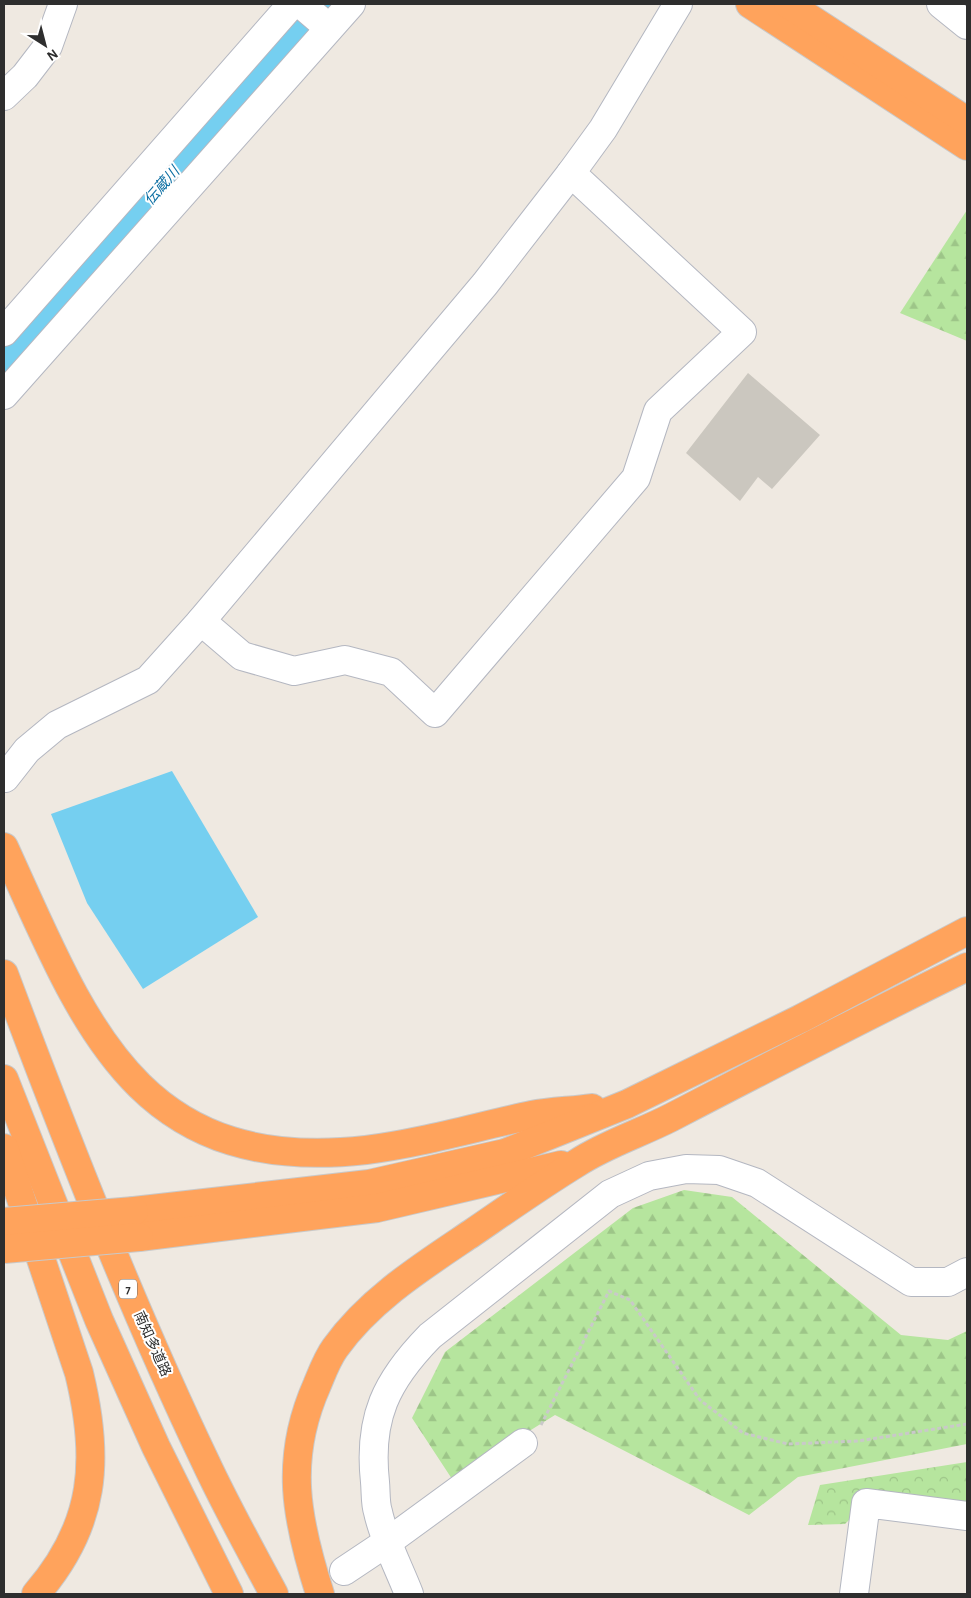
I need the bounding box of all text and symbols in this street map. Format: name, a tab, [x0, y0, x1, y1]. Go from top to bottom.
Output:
north arrow	[20, 20, 70, 70]
text: N	[44, 46, 60, 63]
water label: 伝蔵川	[141, 162, 184, 208]
road number: 7	[119, 1280, 137, 1298]
street label: 南知多道路	[131, 1309, 174, 1379]

